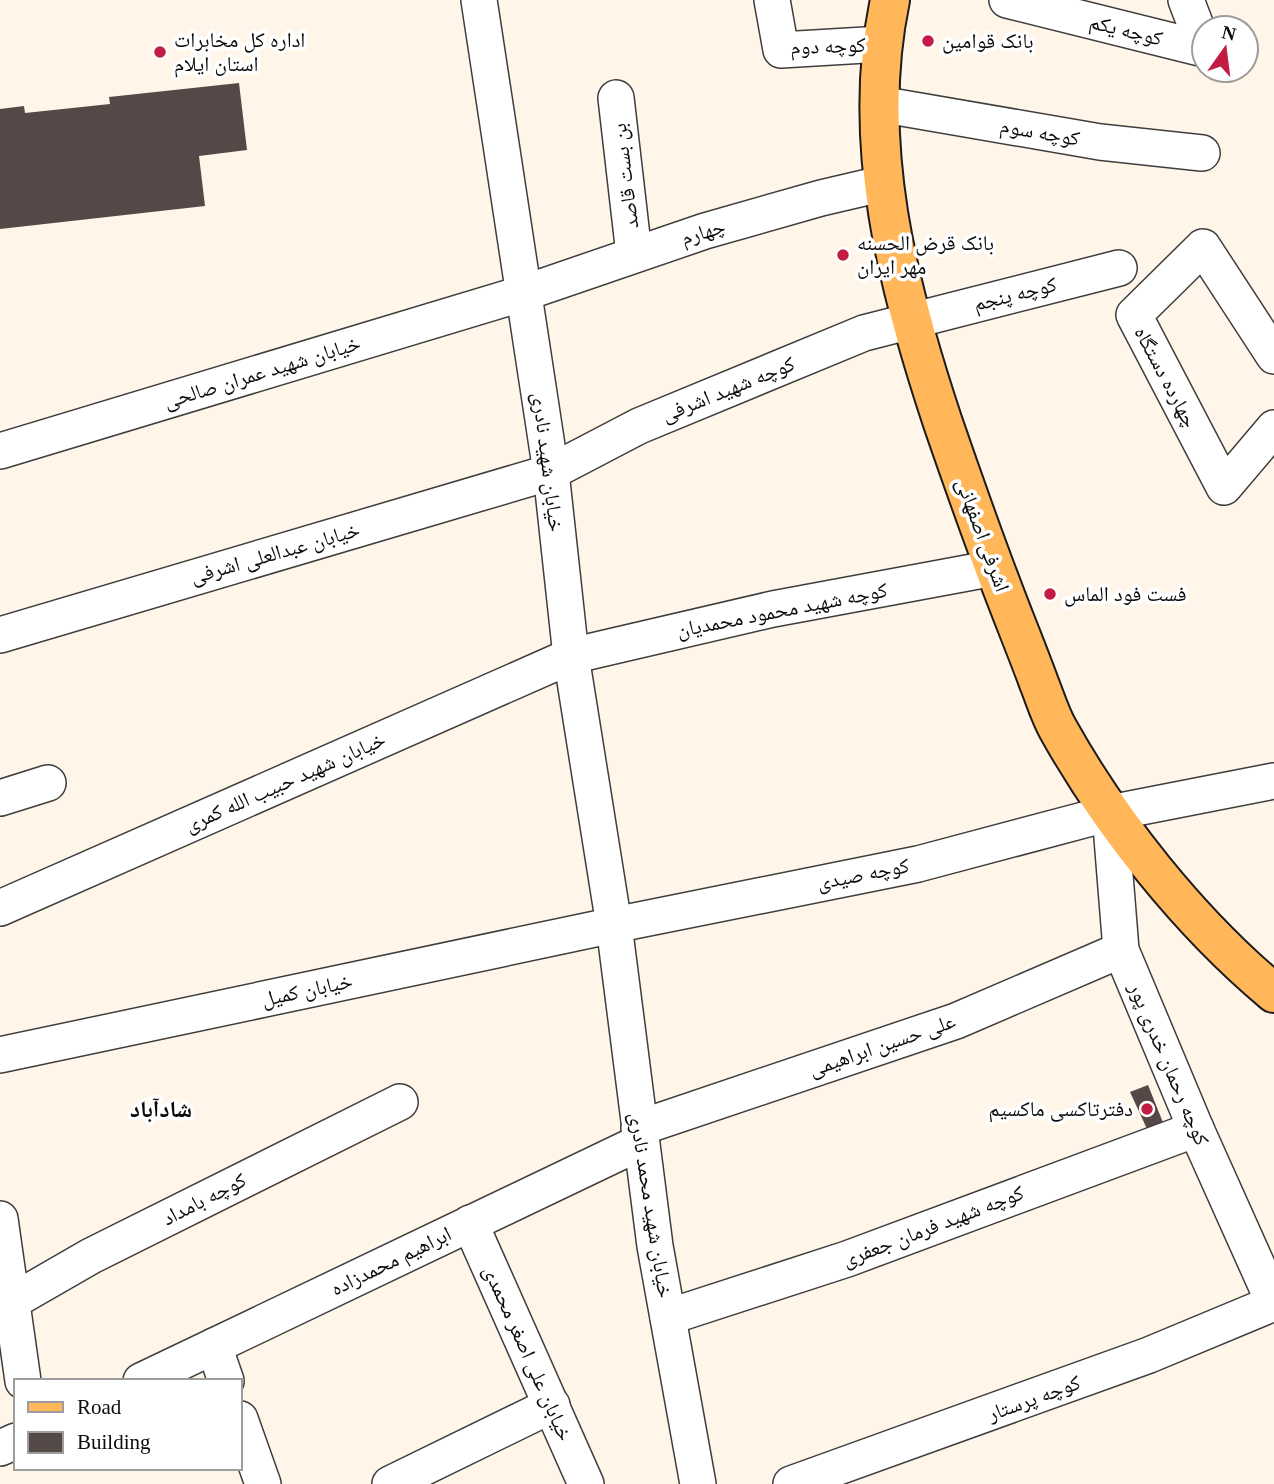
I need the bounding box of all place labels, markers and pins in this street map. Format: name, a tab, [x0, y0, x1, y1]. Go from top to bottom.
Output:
place label: اداره کل مخابرات استان ایلام	[174, 28, 305, 78]
place label: بانک قوامین	[942, 29, 1033, 54]
marker: بانک قوامین	[920, 33, 936, 49]
marker: اداره کل مخابرات استان ایلام	[152, 44, 168, 60]
place label: بانک قرض الحسنه مهر ایران	[857, 231, 994, 279]
marker: بانک قرض الحسنه مهر ایران	[835, 247, 851, 263]
place label: فست فود الماس	[1064, 582, 1186, 607]
marker: فست فود الماس	[1042, 586, 1058, 602]
place label: دفترتاکسی ماکسیم	[988, 1097, 1133, 1123]
marker: دفترتاکسی ماکسیم	[1139, 1101, 1155, 1117]

